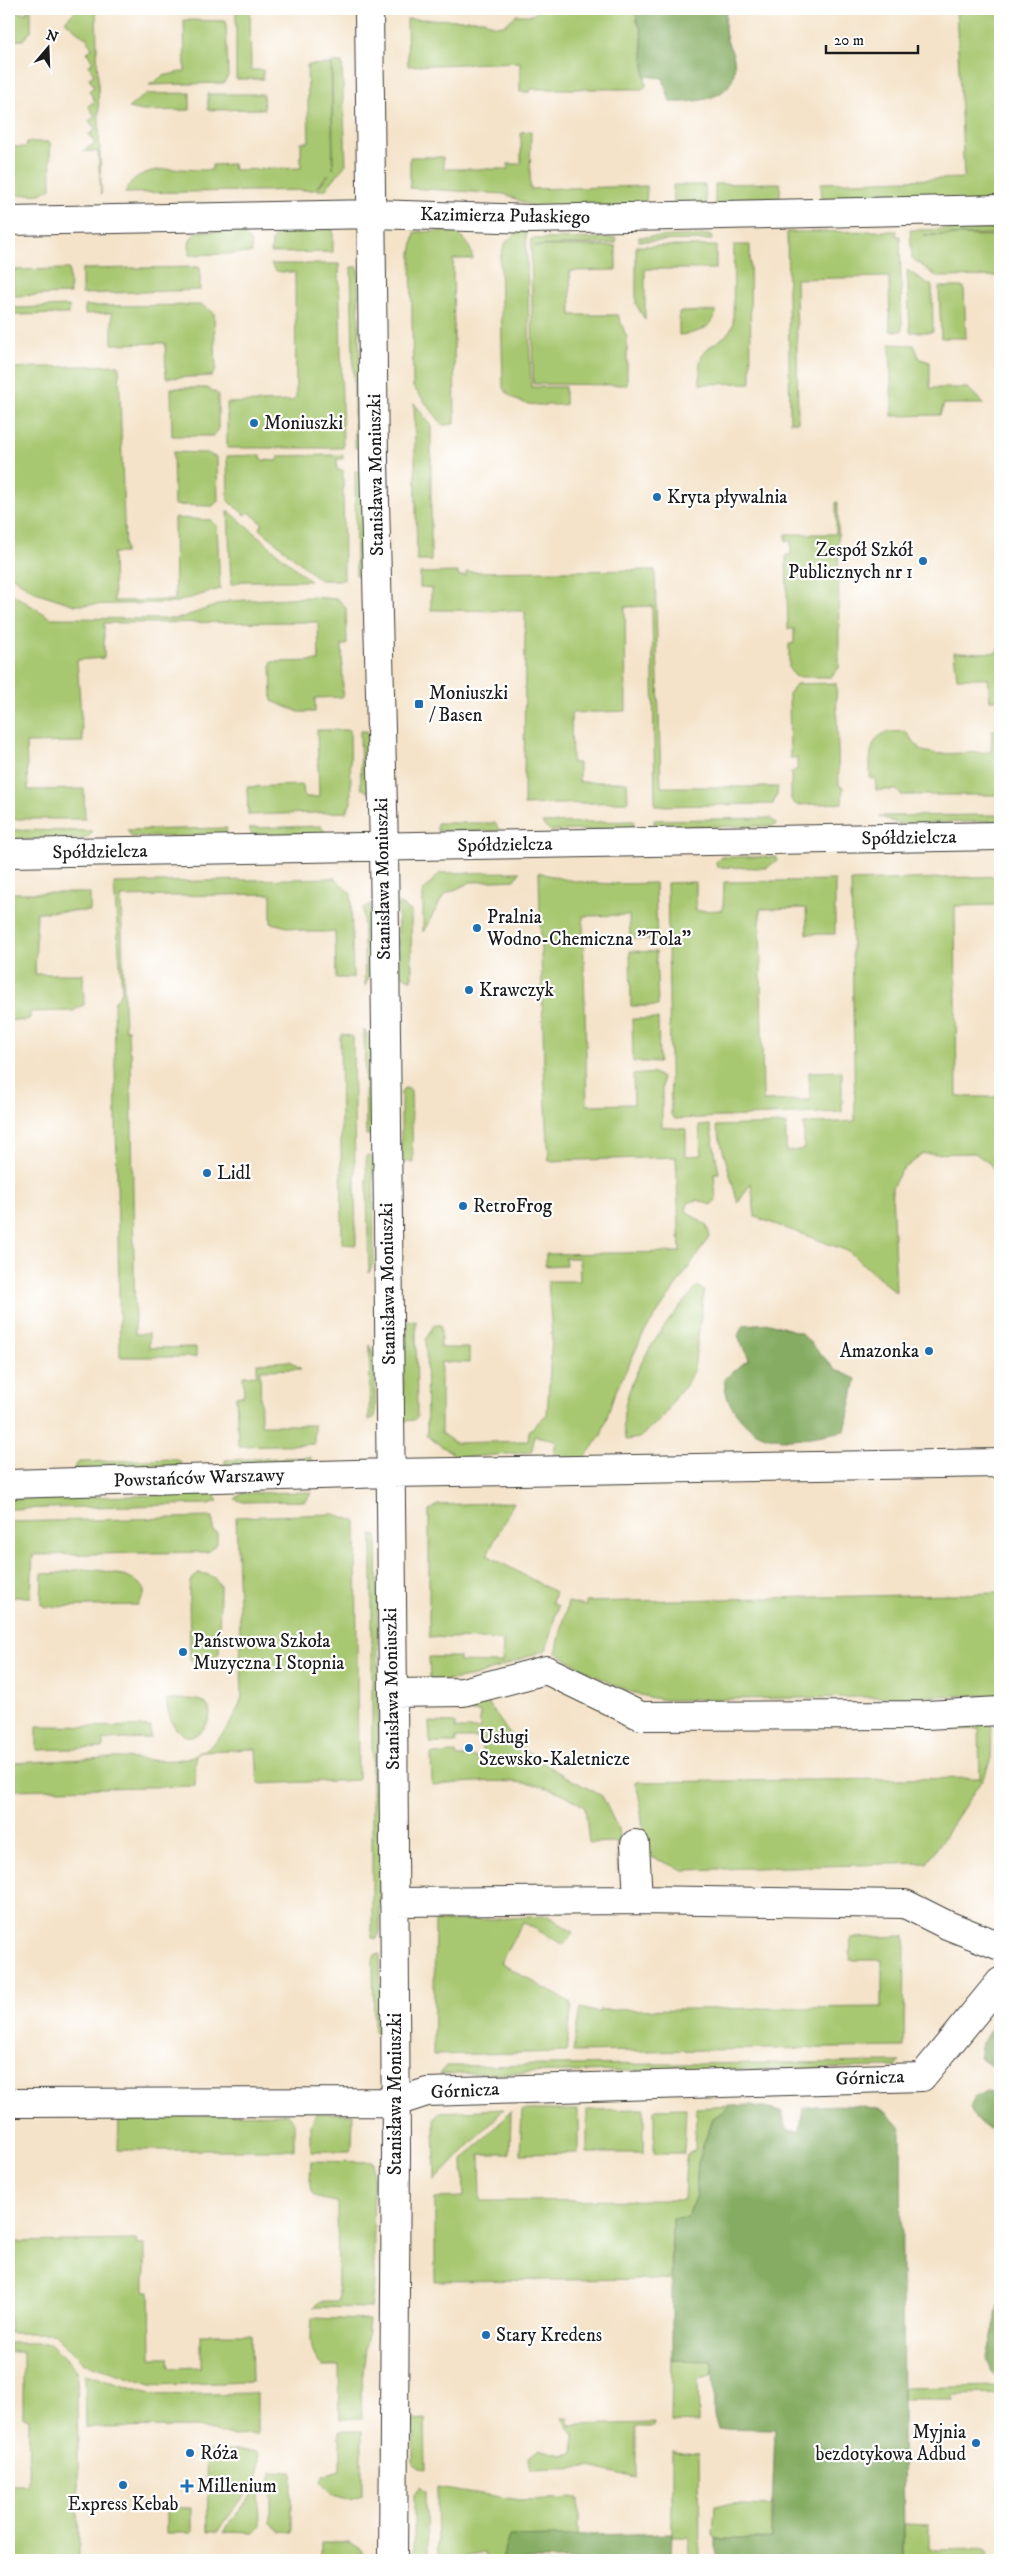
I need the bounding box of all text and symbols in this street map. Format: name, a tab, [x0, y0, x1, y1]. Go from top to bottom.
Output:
north arrow	[22, 22, 72, 72]
scale bar	[826, 22, 919, 54]
text: N	[44, 26, 61, 47]
text: 20 m	[834, 31, 864, 50]
street label: Kazimierza Pułaskiego	[420, 203, 590, 229]
street label: Stanisława Moniuszki	[363, 393, 389, 556]
place label: Moniuszki	[264, 412, 343, 435]
marker: Moniuszki	[248, 417, 260, 429]
place label: Kryta pływalnia	[667, 486, 787, 509]
marker: Kryta pływalnia	[651, 491, 663, 503]
place label: Zespół Szkół Publicznych nr 1	[788, 539, 913, 584]
marker: Zespół Szkół Publicznych nr 1	[917, 555, 929, 567]
place label: Moniuszki / Basen	[429, 682, 508, 727]
marker: Moniuszki / Basen	[413, 698, 425, 710]
street label: Stanisława Moniuszki	[370, 797, 396, 960]
street label: Spółdzielcza	[861, 826, 957, 850]
street label: Spółdzielcza	[457, 833, 553, 857]
street label: Spółdzielcza	[52, 840, 148, 864]
place label: Pralnia Wodno-Chemiczna "Tola"	[486, 906, 691, 951]
marker: Pralnia Wodno-Chemiczna "Tola"	[471, 922, 483, 934]
place label: Krawczyk	[479, 979, 555, 1002]
marker: Krawczyk	[463, 984, 475, 996]
place label: Lidl	[217, 1162, 251, 1185]
marker: Lidl	[201, 1167, 213, 1179]
place label: RetroFrog	[473, 1195, 553, 1218]
marker: RetroFrog	[457, 1200, 469, 1212]
street label: Stanisława Moniuszki	[375, 1202, 401, 1365]
place label: Amazonka	[840, 1340, 919, 1363]
marker: Amazonka	[923, 1345, 935, 1357]
street label: Powstańców Warszawy	[113, 1463, 286, 1492]
street label: Stanisława Moniuszki	[379, 1607, 405, 1770]
place label: Państwowa Szkoła Muzyczna I Stopnia	[193, 1630, 344, 1675]
marker: Państwowa Szkoła Muzyczna I Stopnia	[177, 1646, 189, 1658]
place label: Usługi Szewsko-Kaletnicze	[479, 1726, 630, 1771]
marker: Usługi Szewsko-Kaletnicze	[463, 1742, 475, 1754]
street label: Stanisława Moniuszki	[384, 2013, 407, 2175]
street label: Górnicza	[835, 2065, 905, 2091]
street label: Górnicza	[430, 2078, 500, 2104]
place label: Stary Kredens	[496, 2324, 602, 2347]
marker: Stary Kredens	[480, 2329, 492, 2341]
place label: Myjnia bezdotykowa Adbud	[816, 2421, 967, 2466]
marker: Myjnia bezdotykowa Adbud	[970, 2437, 982, 2449]
place label: Róża	[200, 2442, 238, 2465]
marker: Róża	[184, 2447, 196, 2459]
place label: Millenium	[197, 2475, 277, 2498]
marker: Express Kebab	[117, 2479, 129, 2491]
marker: Millenium	[181, 2480, 193, 2492]
place label: Express Kebab	[68, 2493, 179, 2516]

